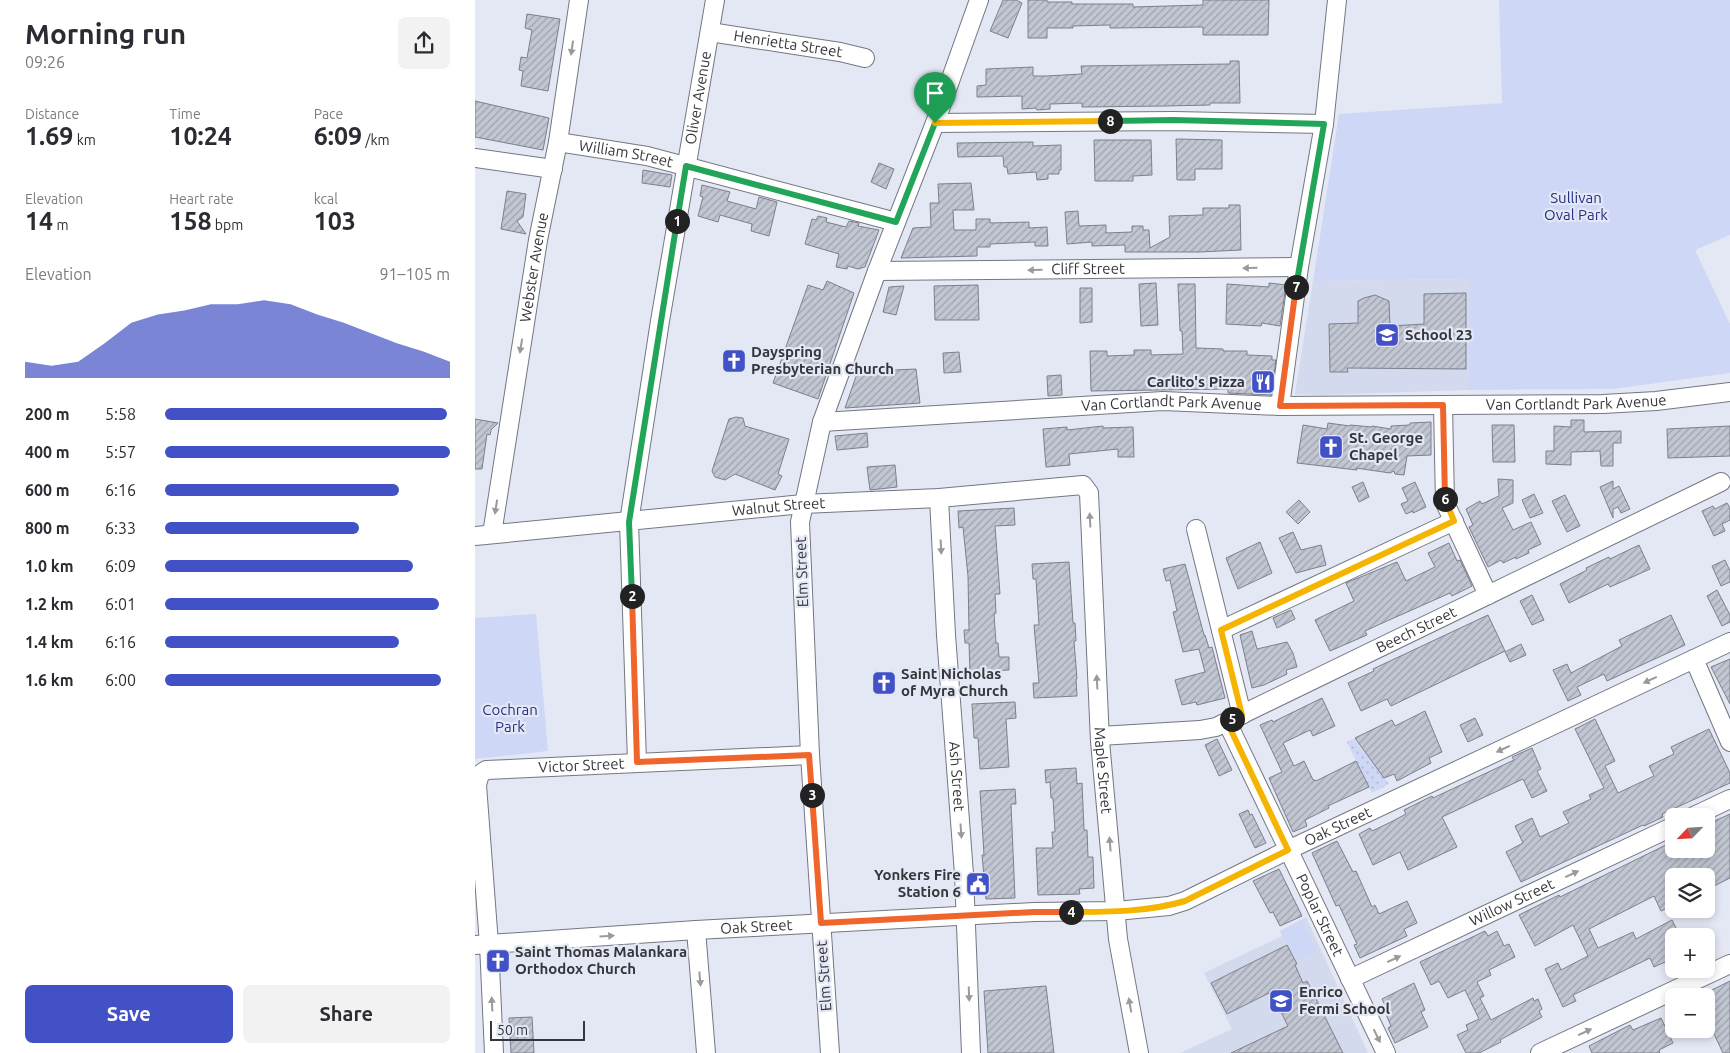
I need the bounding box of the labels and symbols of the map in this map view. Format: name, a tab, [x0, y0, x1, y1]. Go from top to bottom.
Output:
street label: Henrietta Street	[733, 27, 844, 60]
one-way arrow	[568, 41, 576, 57]
street label: Oliver Avenue	[681, 50, 714, 146]
pin	[914, 72, 956, 123]
pin: 8	[1097, 108, 1123, 134]
street label: William Street	[578, 136, 675, 171]
park label: Sullivan Oval Park	[1544, 189, 1608, 223]
pin: 1	[665, 208, 689, 234]
street label: Webster Avenue	[516, 211, 551, 323]
street label: Cliff Street	[1051, 260, 1125, 277]
one-way arrow	[1242, 264, 1258, 272]
one-way arrow	[1027, 266, 1043, 274]
pin: 7	[1283, 274, 1309, 300]
school or university icon: School 23	[1374, 322, 1400, 348]
place label: School 23	[1405, 326, 1473, 343]
one-way arrow	[516, 339, 524, 355]
place label: Dayspring Presbyterian Church	[751, 343, 894, 377]
church icon: Dayspring Presbyterian Church	[721, 348, 747, 374]
restaurant icon: Carlito's Pizza	[1250, 369, 1276, 395]
place label: Carlito's Pizza	[1147, 373, 1245, 390]
street label: Van Cortlandt Park Avenue	[1486, 391, 1667, 413]
street label: Van Cortlandt Park Avenue	[1081, 392, 1262, 414]
place label: St. George Chapel	[1349, 429, 1423, 463]
church icon: St. George Chapel	[1318, 434, 1344, 460]
pin: 6	[1433, 486, 1457, 512]
street label: Walnut Street	[731, 494, 826, 519]
one-way arrow	[492, 499, 500, 515]
one-way arrow	[1086, 511, 1094, 527]
street label: Elm Street	[792, 536, 811, 608]
one-way arrow	[938, 539, 946, 555]
pin: 2	[619, 584, 645, 608]
street label: Beech Street	[1373, 603, 1459, 656]
place label: Saint Nicholas of Myra Church	[901, 665, 1008, 699]
church icon: Saint Nicholas of Myra Church	[871, 670, 897, 696]
one-way arrow	[1093, 674, 1101, 690]
one-way arrow	[1643, 676, 1657, 684]
park label: Cochran Park	[482, 701, 538, 735]
pin: 5	[1219, 706, 1245, 732]
street label: Maple Street	[1091, 727, 1116, 815]
street label: Ash Street	[946, 741, 968, 812]
one-way arrow	[1496, 745, 1510, 753]
street label: Victor Street	[538, 755, 625, 776]
pin: 3	[799, 782, 825, 808]
street label: Oak Street	[1301, 803, 1374, 849]
north arrow	[1665, 808, 1715, 858]
one-way arrow	[957, 824, 965, 840]
one-way arrow	[1105, 836, 1113, 852]
place label: Yonkers Fire Station 6	[874, 866, 961, 900]
one-way arrow	[1565, 870, 1579, 878]
public building icon: Yonkers Fire Station 6	[965, 871, 991, 897]
street label: Poplar Street	[1293, 871, 1347, 959]
street label: Willow Street	[1467, 875, 1557, 929]
pin: 4	[1059, 900, 1083, 924]
street label: Oak Street	[720, 916, 793, 937]
one-way arrow	[600, 932, 616, 940]
street label: Elm Street	[813, 940, 834, 1012]
place label: Saint Thomas Malankara Orthodox Church	[515, 943, 687, 977]
church icon: Saint Thomas Malankara Orthodox Church	[485, 948, 511, 974]
one-way arrow	[1387, 954, 1401, 962]
one-way arrow	[696, 971, 704, 987]
place label: Enrico Fermi School	[1299, 983, 1390, 1017]
one-way arrow	[965, 986, 973, 1002]
school or university icon: Enrico Fermi School	[1268, 988, 1294, 1014]
one-way arrow	[487, 996, 495, 1012]
one-way arrow	[1126, 997, 1134, 1013]
scale bar	[490, 1018, 585, 1041]
one-way arrow	[1578, 1028, 1592, 1036]
one-way arrow	[1373, 1029, 1381, 1043]

